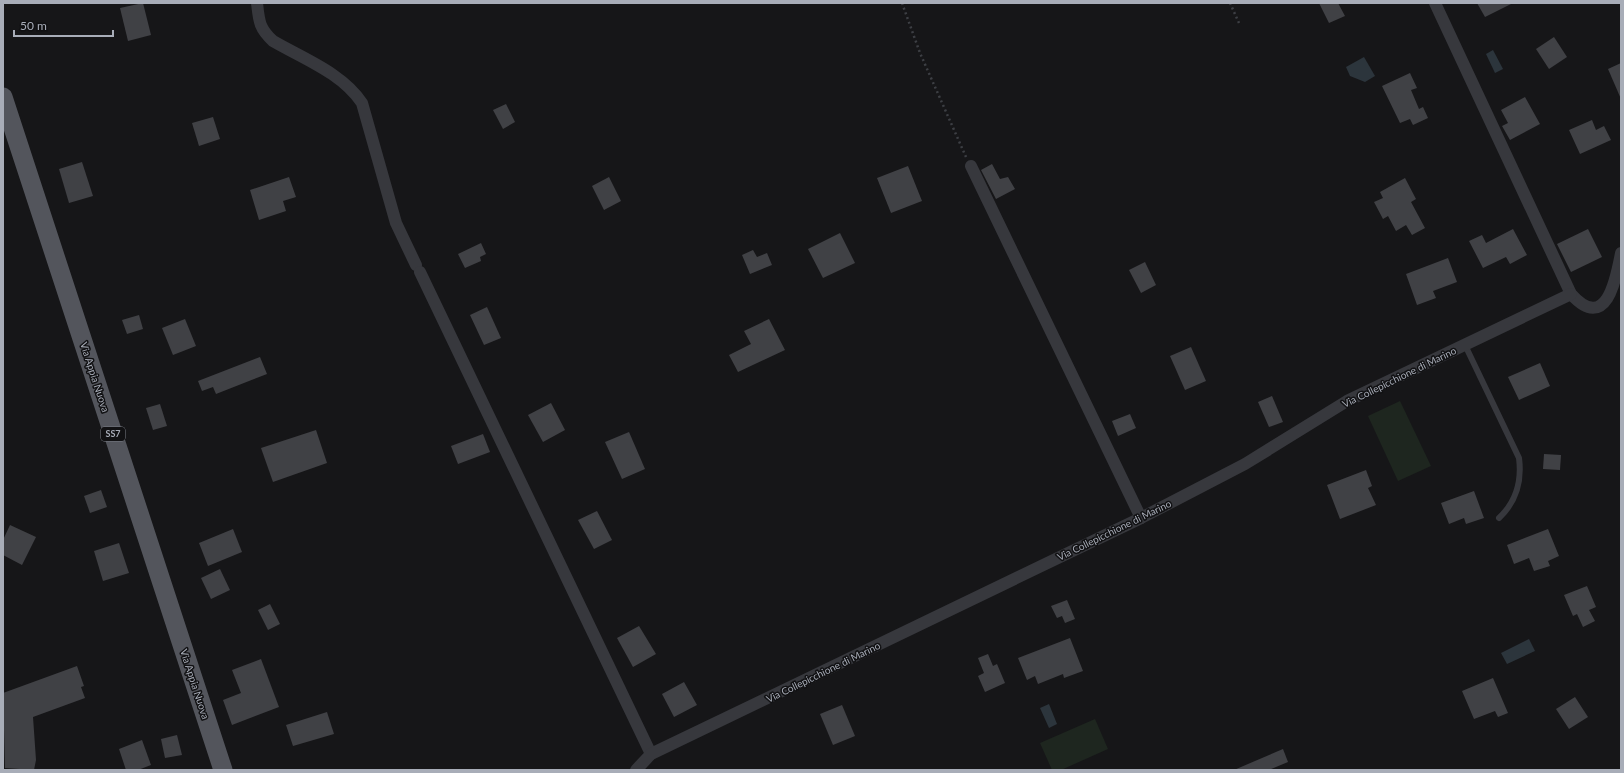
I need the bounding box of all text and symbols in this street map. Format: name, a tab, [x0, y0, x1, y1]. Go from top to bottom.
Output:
scale bar	[14, 12, 113, 38]
text: 50 m	[20, 18, 47, 33]
street label: Via Appia Nuova	[78, 340, 112, 414]
street label: Via Collepicchione di Marino	[1340, 344, 1458, 410]
road number: SS7	[101, 427, 125, 441]
street label: Via Collepicchione di Marino	[1055, 497, 1173, 563]
street label: Via Collepicchione di Marino	[764, 639, 882, 705]
street label: Via Appia Nuova	[178, 647, 212, 721]

